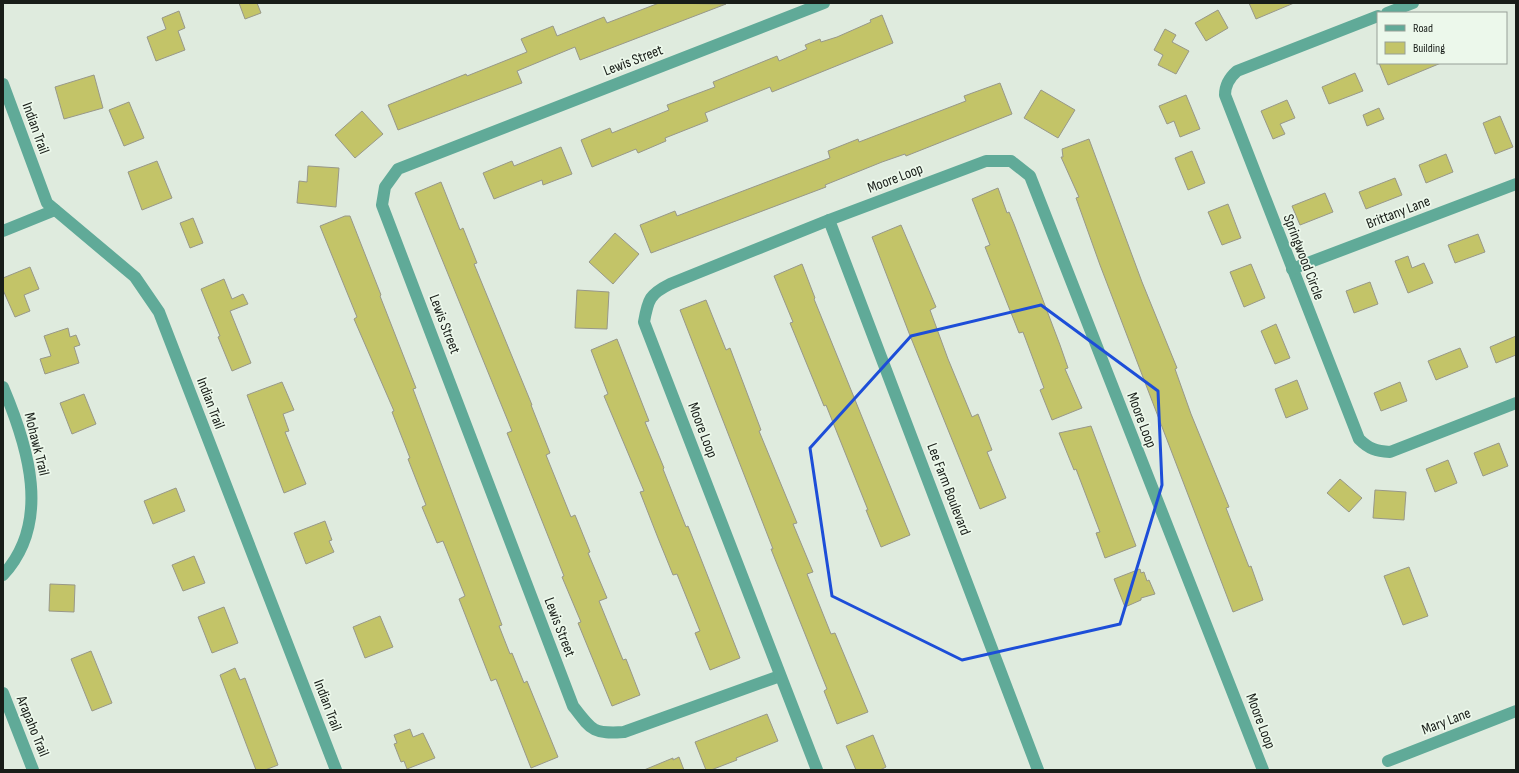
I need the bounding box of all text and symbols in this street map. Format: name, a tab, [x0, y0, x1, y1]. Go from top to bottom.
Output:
legend	[1377, 12, 1507, 64]
text: Road	[1413, 21, 1433, 36]
street label: Lewis Street	[601, 40, 666, 80]
text: Building	[1413, 41, 1445, 56]
street label: Indian Trail	[17, 100, 54, 157]
street label: Moore Loop	[865, 159, 926, 198]
street label: Brittany Lane	[1364, 192, 1433, 233]
street label: Springwood Circle	[1278, 212, 1329, 303]
street label: Lewis Street	[425, 292, 465, 357]
street label: Indian Trail	[192, 375, 229, 432]
street label: Moore Loop	[1122, 390, 1161, 451]
street label: Moore Loop	[683, 400, 722, 461]
street label: Mohawk Trail	[20, 411, 53, 478]
street label: Lee Farm Boulevard	[922, 441, 975, 538]
street label: Lewis Street	[540, 595, 580, 660]
street label: Indian Trail	[309, 677, 346, 734]
street label: Moore Loop	[1241, 691, 1280, 752]
street label: Arapaho Trail	[11, 692, 53, 759]
street label: Mary Lane	[1419, 703, 1473, 739]

